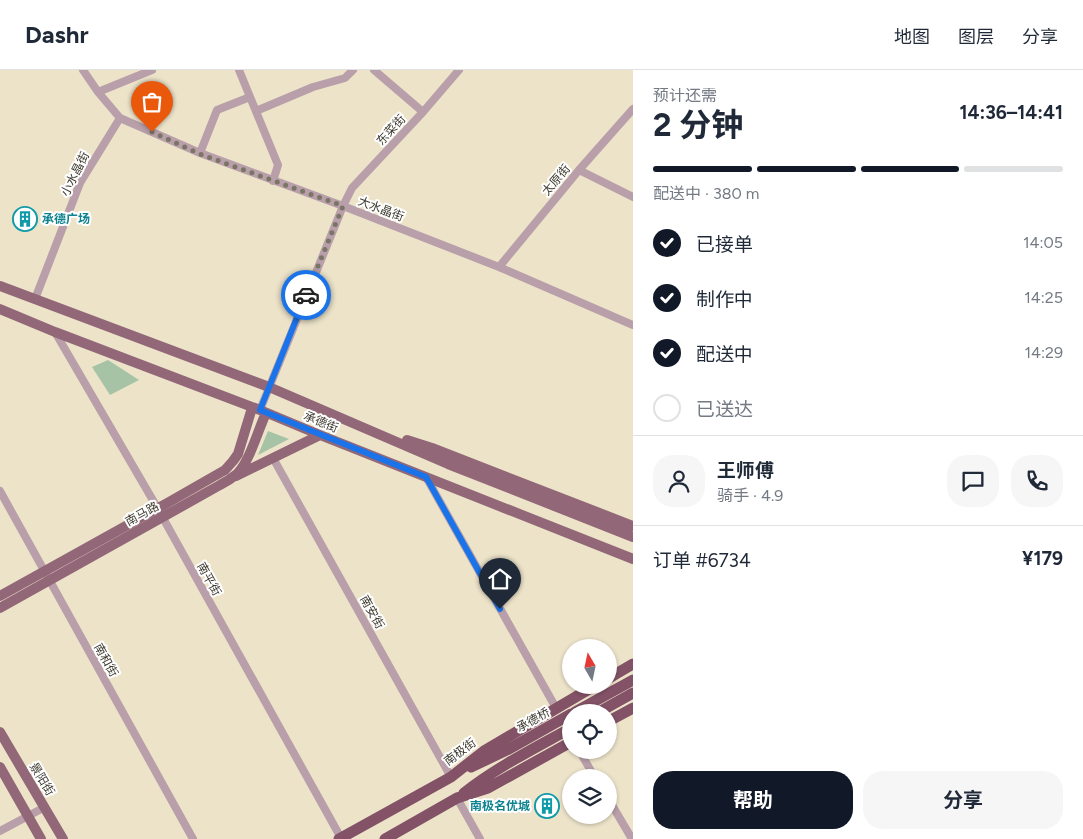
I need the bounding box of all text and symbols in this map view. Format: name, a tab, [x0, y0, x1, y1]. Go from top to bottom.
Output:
text: Dashr	[25, 20, 89, 49]
text: 地图	[894, 26, 930, 48]
text: 图层	[958, 26, 994, 48]
text: 分享	[1022, 26, 1058, 48]
pin	[131, 81, 173, 132]
text: 预计还需	[653, 86, 717, 105]
icon: bag	[138, 88, 166, 116]
text: 14:36–14:41	[959, 101, 1063, 124]
text: 2 分钟	[653, 106, 743, 144]
street label: 东菜街	[374, 112, 408, 148]
street label: 小水晶街	[58, 149, 92, 199]
street label: 太原街	[539, 162, 573, 198]
text: 配送中 · 380 m	[653, 184, 759, 203]
street label: 大水晶街	[356, 194, 406, 224]
building icon: 承德广场	[12, 206, 38, 232]
place label: 承德广场	[42, 212, 90, 226]
icon: check	[653, 229, 681, 257]
text: 已接单	[696, 233, 753, 256]
text: 14:05	[1023, 233, 1063, 252]
courier	[281, 270, 331, 320]
icon: car	[292, 281, 320, 309]
icon: check	[653, 284, 681, 312]
text: 制作中	[696, 288, 753, 311]
text: 14:25	[1024, 288, 1063, 307]
icon: check	[653, 339, 681, 367]
text: 配送中	[696, 343, 753, 366]
text: 14:29	[1024, 343, 1063, 362]
text: 已送达	[696, 398, 753, 421]
street label: 承德街	[302, 409, 340, 435]
button: person	[653, 455, 705, 507]
button: chat	[947, 455, 999, 507]
button: phone	[1011, 455, 1063, 507]
text: 王师傅	[717, 459, 774, 482]
text: 骑手 · 4.9	[717, 486, 783, 505]
street label: 南马路	[123, 499, 161, 529]
text: ¥179	[1022, 547, 1063, 570]
text: 订单 #6734	[653, 549, 751, 572]
pin	[479, 558, 521, 609]
street label: 南平街	[194, 560, 224, 598]
icon: home	[486, 565, 514, 593]
street label: 南安街	[357, 593, 387, 631]
north arrow	[562, 639, 618, 694]
map controls	[562, 639, 617, 824]
street label: 南和街	[91, 641, 121, 679]
button: locate	[562, 704, 617, 759]
street label: 承德桥	[514, 705, 552, 735]
street label: 南极街	[441, 736, 479, 768]
street label: 景阳街	[27, 760, 57, 798]
button: layers	[562, 769, 617, 824]
button: 帮助	[653, 771, 853, 829]
button: 分享	[863, 771, 1063, 829]
building icon: 南极名优城	[534, 793, 560, 819]
place label: 南极名优城	[470, 799, 530, 813]

